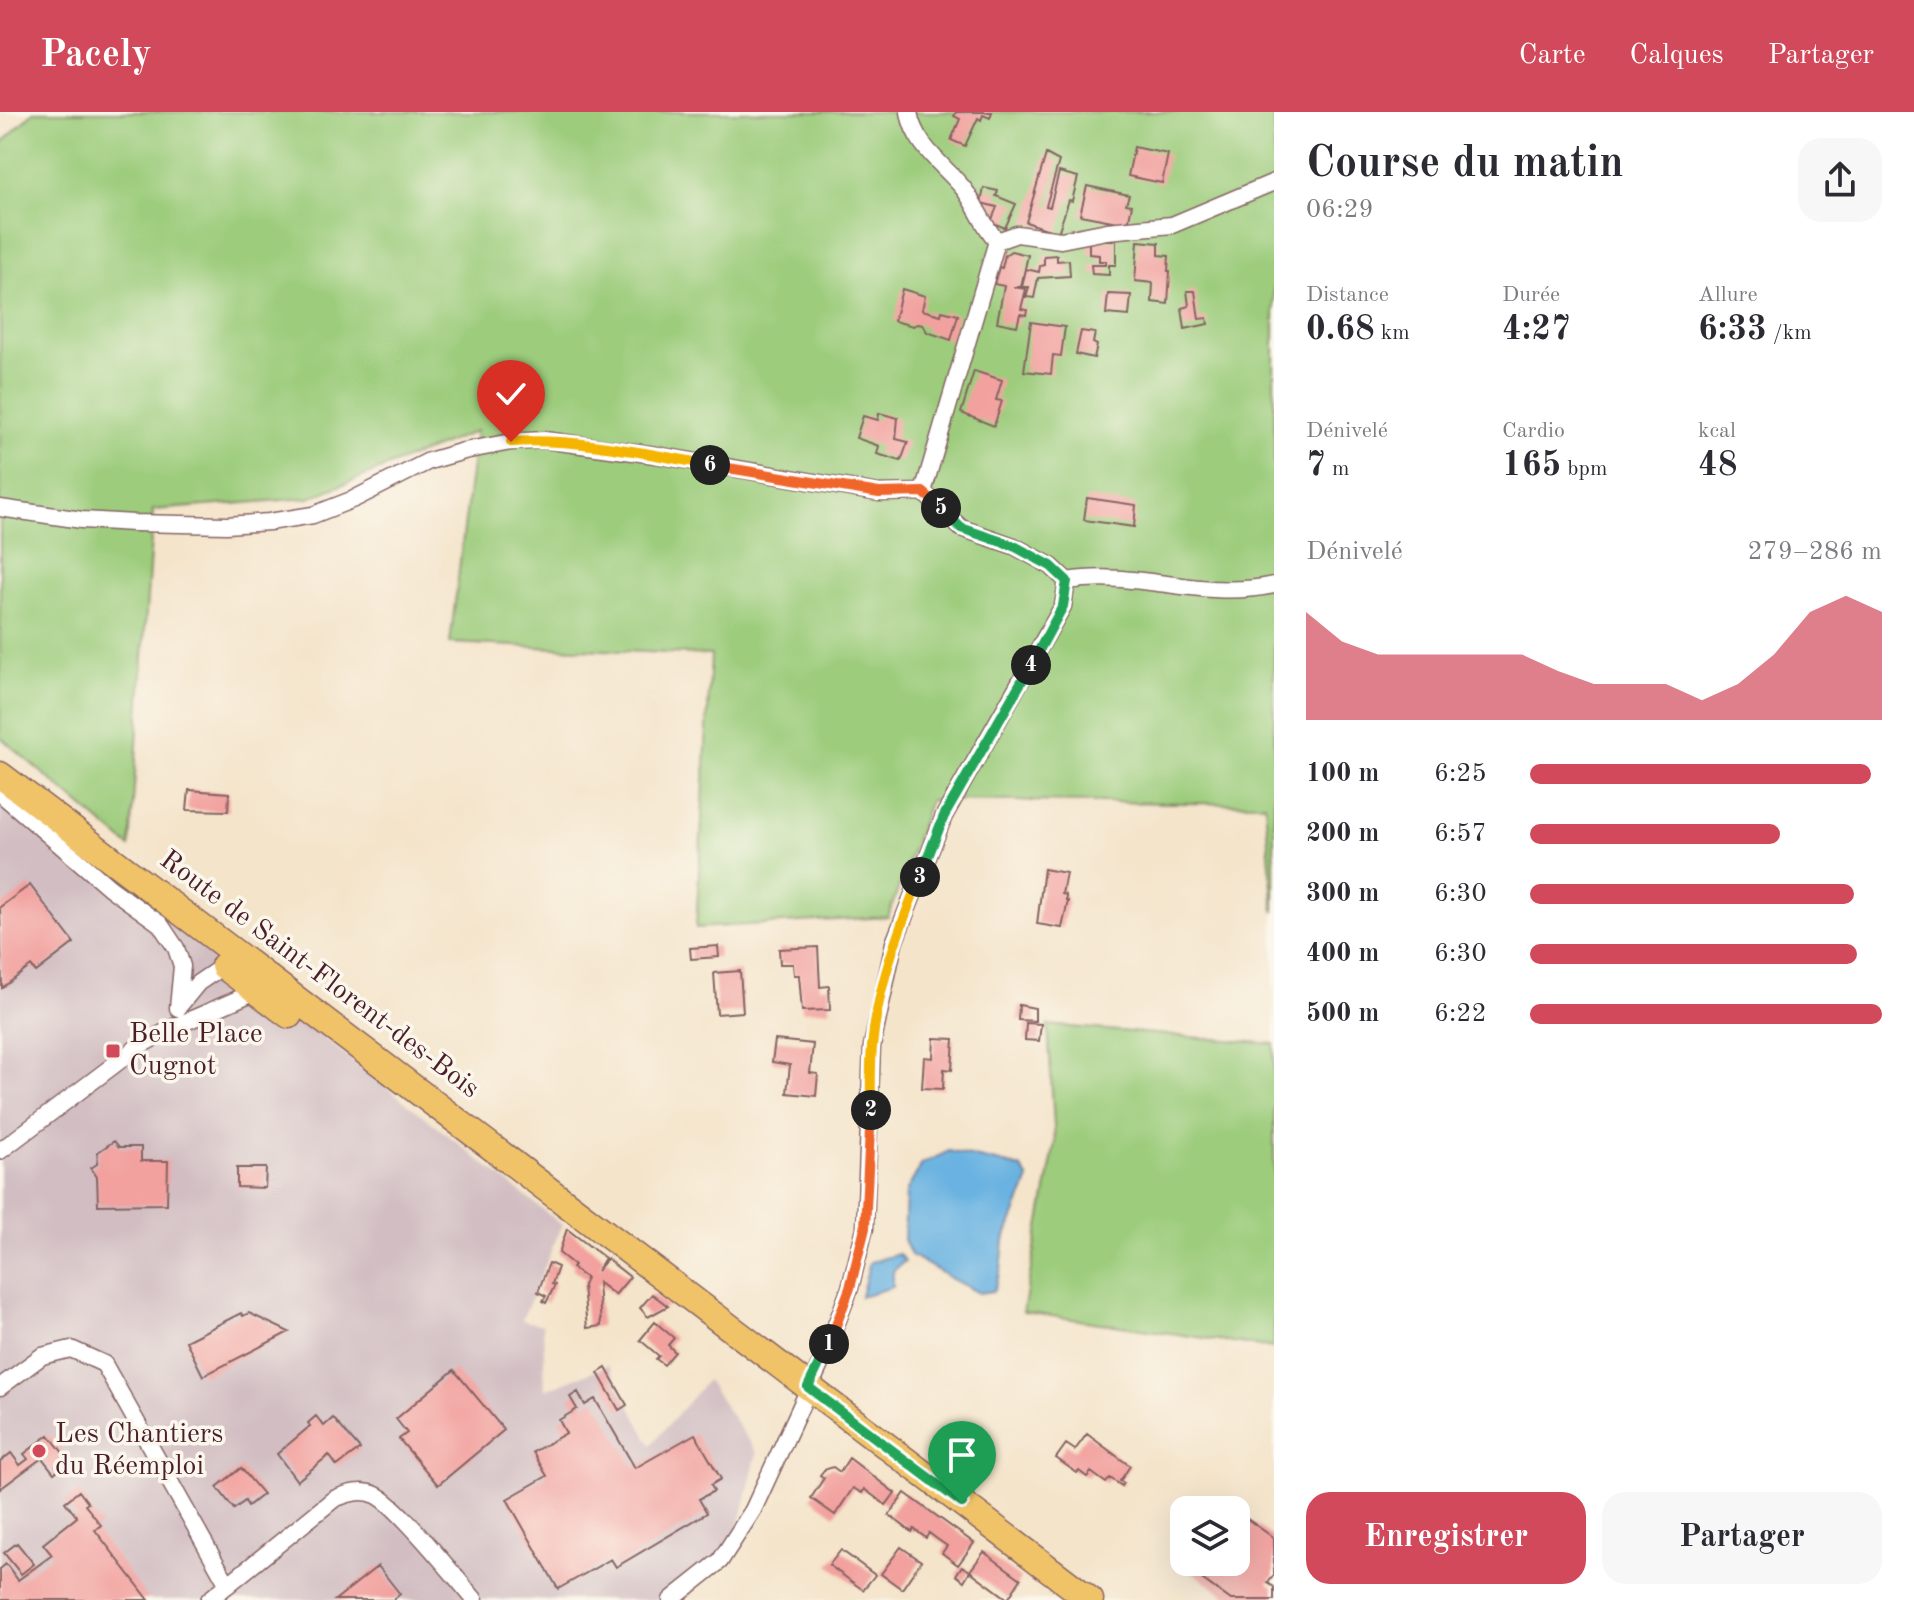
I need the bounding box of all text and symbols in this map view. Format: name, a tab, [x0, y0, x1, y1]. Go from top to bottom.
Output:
text: Pacely	[40, 37, 152, 75]
text: Carte	[1519, 42, 1586, 70]
text: Calques	[1630, 42, 1724, 70]
text: Partager	[1768, 42, 1874, 70]
button: share	[1798, 138, 1882, 222]
text: Course du matin	[1306, 142, 1624, 186]
text: 06:29	[1306, 197, 1374, 223]
text: Distance	[1306, 284, 1389, 306]
text: Durée	[1502, 284, 1560, 306]
text: Allure	[1698, 284, 1758, 306]
text: 0.68	[1306, 313, 1375, 347]
text: 4:27	[1502, 313, 1571, 347]
text: 6:33	[1698, 313, 1767, 347]
text: km	[1375, 322, 1410, 344]
text: /km	[1767, 322, 1812, 344]
pin	[477, 360, 545, 442]
icon: check	[489, 372, 533, 416]
text: Dénivelé	[1306, 420, 1388, 442]
text: Cardio	[1502, 420, 1565, 442]
text: kcal	[1698, 420, 1736, 442]
pin: 6	[690, 445, 730, 485]
text: 7	[1306, 449, 1326, 483]
text: 165	[1502, 449, 1561, 483]
text: 48	[1698, 449, 1737, 483]
text: 6	[704, 454, 716, 476]
text: m	[1326, 458, 1349, 480]
text: bpm	[1561, 458, 1607, 480]
pin: 5	[921, 488, 961, 528]
text: 5	[935, 497, 947, 519]
text: Dénivelé	[1306, 539, 1403, 565]
text: 279–286 m	[1747, 539, 1882, 565]
pin: 4	[1011, 645, 1051, 685]
text: 4	[1025, 654, 1037, 676]
text: 100 m	[1306, 761, 1379, 787]
text: 6:25	[1434, 761, 1487, 787]
text: 200 m	[1306, 821, 1379, 847]
text: 6:57	[1434, 821, 1487, 847]
street label: Route de Saint-Florent-des-Bois	[154, 846, 484, 1104]
pin: 3	[900, 857, 940, 897]
text: 3	[914, 866, 926, 888]
text: 300 m	[1306, 881, 1379, 907]
text: 6:30	[1434, 881, 1487, 907]
text: 400 m	[1306, 941, 1379, 967]
text: 6:30	[1434, 941, 1487, 967]
text: 500 m	[1306, 1001, 1379, 1027]
text: 6:22	[1434, 1001, 1487, 1027]
place label: Belle Place Cugnot	[129, 1021, 263, 1081]
marker: Belle Place Cugnot	[104, 1042, 122, 1060]
pin: 2	[851, 1090, 891, 1130]
text: 2	[865, 1099, 877, 1121]
pin: 1	[809, 1324, 849, 1364]
text: 1	[823, 1333, 835, 1355]
place label: Les Chantiers du Réemploi	[55, 1421, 223, 1481]
pin	[928, 1421, 996, 1503]
icon: arrive	[940, 1433, 984, 1477]
marker: Les Chantiers du Réemploi	[30, 1442, 48, 1460]
button: Enregistrer	[1306, 1492, 1586, 1584]
button: Partager	[1602, 1492, 1882, 1584]
map controls	[1170, 1496, 1250, 1576]
button: layers	[1170, 1496, 1250, 1576]

